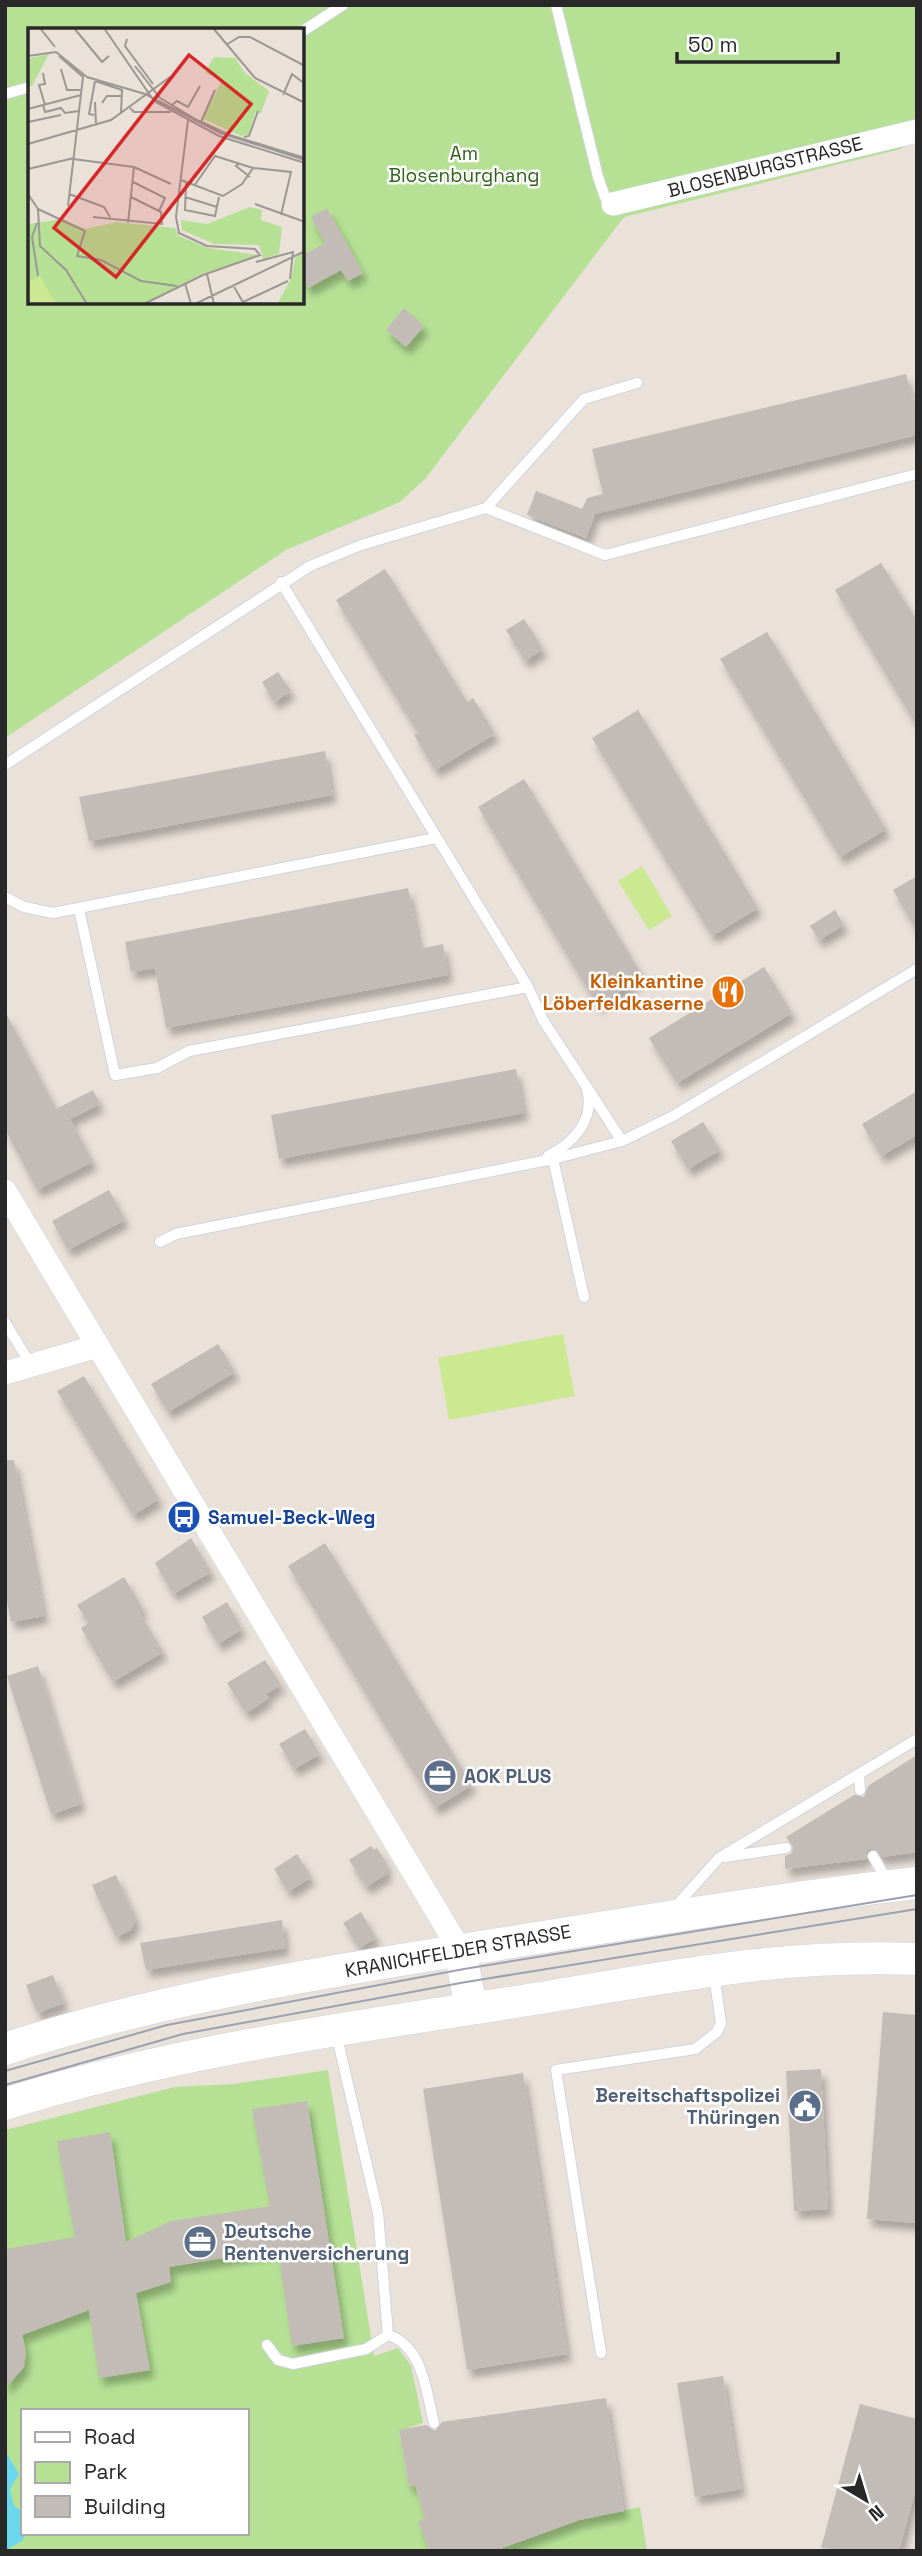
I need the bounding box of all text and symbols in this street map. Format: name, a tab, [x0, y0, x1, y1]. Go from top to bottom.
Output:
scale bar	[677, 21, 838, 65]
inset map	[28, 28, 304, 304]
text: 50 m	[688, 31, 738, 58]
street label: BLOSENBURGSTRASSE	[665, 131, 865, 203]
park label: Am Blosenburghang	[388, 141, 540, 188]
place label: Kleinkantine Löberfeldkaserne	[543, 969, 704, 1016]
restaurant icon: Kleinkantine Löberfeldkaserne	[709, 973, 747, 1011]
bus stop icon: Samuel-Beck-Weg	[165, 1498, 203, 1536]
place label: Samuel-Beck-Weg	[208, 1505, 375, 1530]
office icon: AOK PLUS	[421, 1757, 459, 1795]
place label: AOK PLUS	[464, 1764, 551, 1789]
street label: KRANICHFELDER STRASSE	[343, 1919, 573, 1983]
place label: Bereitschaftspolizei Thüringen	[595, 2083, 780, 2130]
public building icon: Bereitschaftspolizei Thüringen	[786, 2087, 824, 2125]
place label: Deutsche Rentenversicherung	[224, 2219, 409, 2266]
office icon: Deutsche Rentenversicherung	[181, 2223, 219, 2261]
legend	[21, 2409, 248, 2535]
text: Road	[84, 2423, 136, 2450]
text: Park	[84, 2458, 128, 2485]
north arrow	[831, 2465, 901, 2535]
text: Building	[84, 2493, 166, 2520]
text: N	[863, 2499, 889, 2527]

